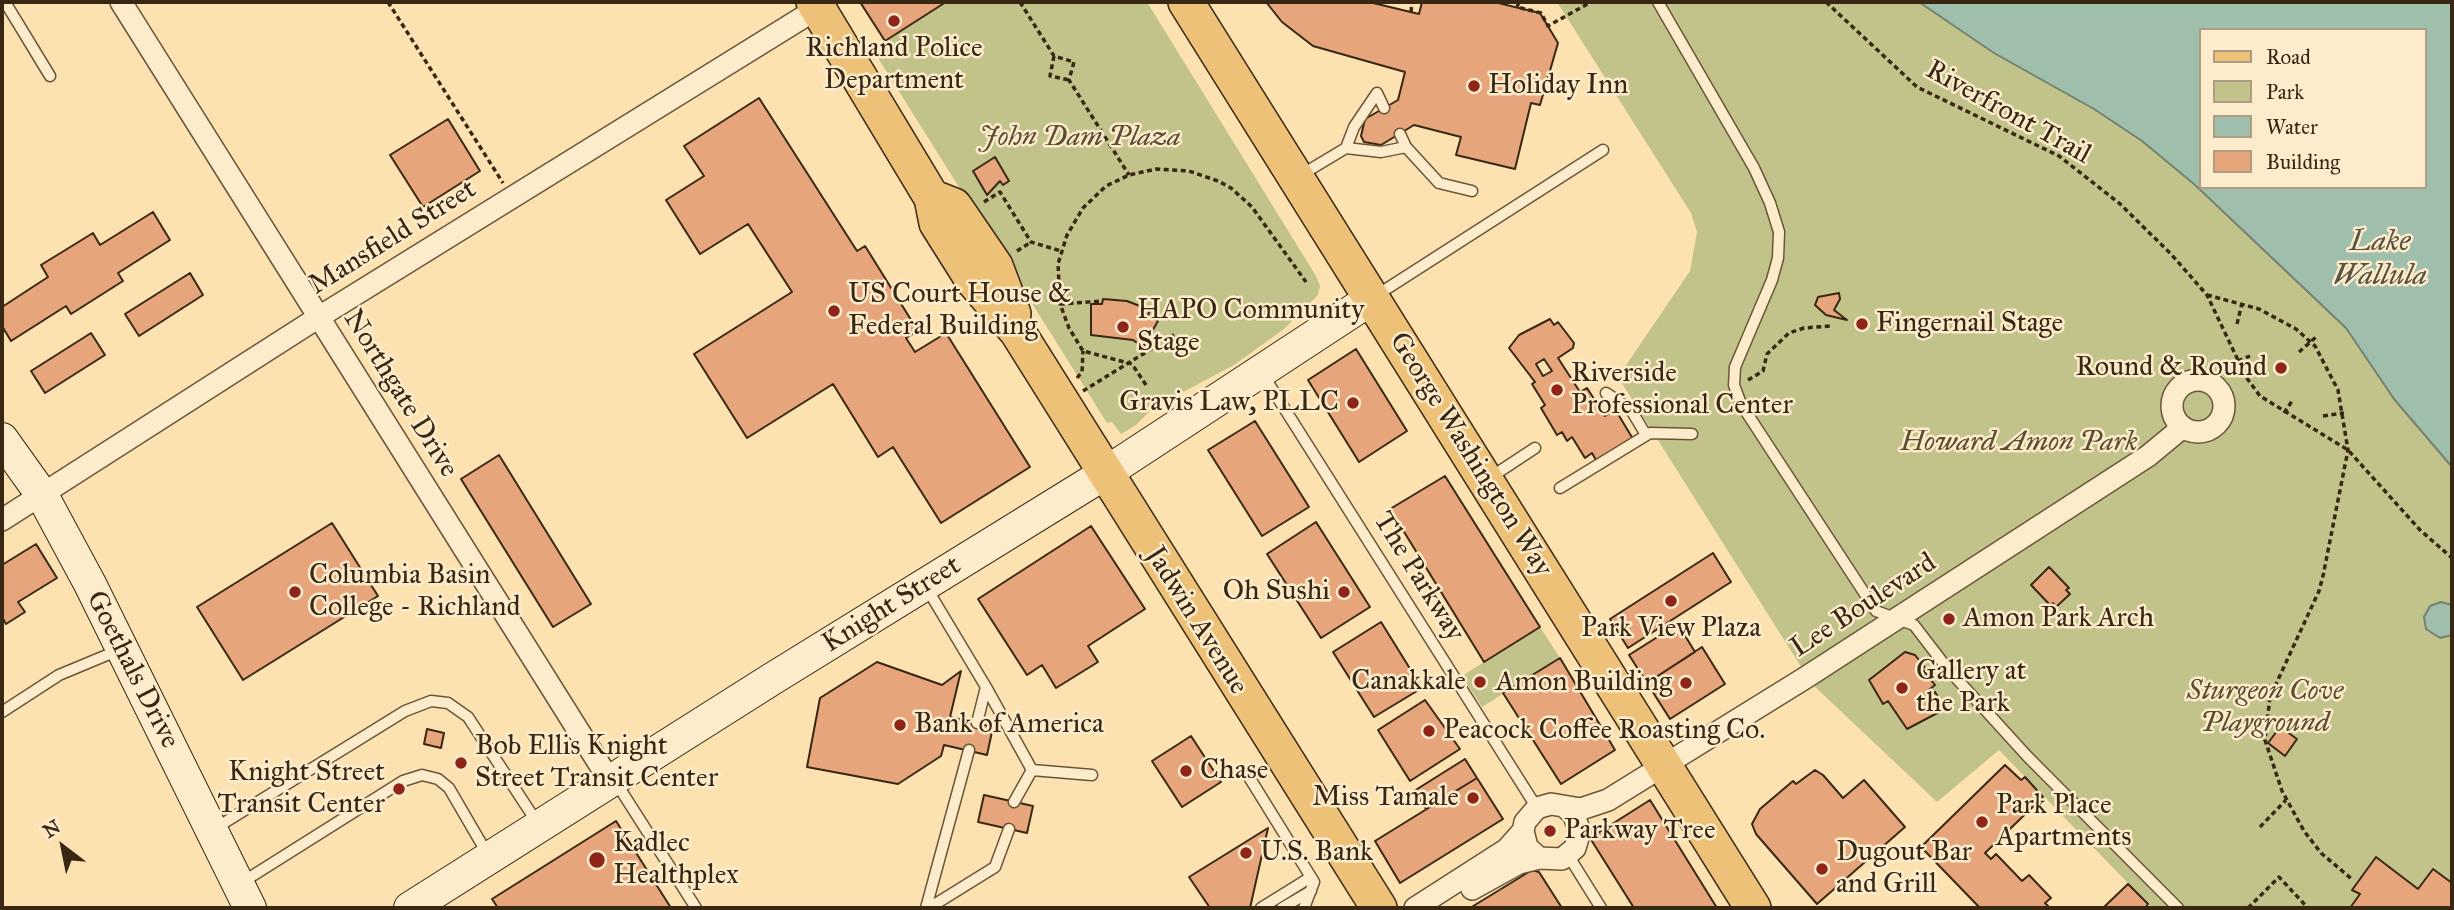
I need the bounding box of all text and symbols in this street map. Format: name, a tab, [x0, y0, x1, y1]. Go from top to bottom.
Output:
marker: Richland Police Department	[886, 13, 902, 29]
legend	[2198, 28, 2426, 189]
place label: Richland Police Department	[805, 32, 983, 98]
text: Road	[2266, 44, 2311, 70]
street label: Riverfront Trail	[1920, 54, 2096, 172]
place label: Holiday Inn	[1488, 69, 1628, 103]
marker: Holiday Inn	[1466, 78, 1482, 94]
text: Park	[2266, 79, 2304, 105]
text: Water	[2266, 114, 2318, 140]
park label: John Dam Plaza	[979, 121, 1181, 155]
text: Building	[2266, 149, 2340, 175]
street label: Mansfield Street	[303, 173, 483, 303]
water label: Lake Wallula	[2333, 225, 2427, 296]
place label: US Court House & Federal Building	[848, 278, 1072, 344]
place label: HAPO Community Stage	[1137, 294, 1364, 360]
marker: US Court House & Federal Building	[826, 303, 842, 319]
street label: Northgate Drive	[335, 304, 465, 484]
place label: Fingernail Stage	[1876, 307, 2063, 341]
marker: Fingernail Stage	[1854, 316, 1870, 332]
marker: HAPO Community Stage	[1115, 319, 1131, 335]
street label: George Washington Way	[1381, 327, 1559, 583]
place label: Round & Round	[2075, 351, 2267, 385]
place label: Riverside Professional Center	[1571, 357, 1793, 423]
marker: Round & Round	[2273, 360, 2289, 376]
marker: Riverside Professional Center	[1549, 382, 1565, 398]
place label: Gravis Law, PLLC	[1119, 386, 1339, 420]
marker: Gravis Law, PLLC	[1345, 395, 1361, 411]
park label: Howard Amon Park	[1900, 426, 2138, 460]
street label: The Parkway	[1365, 506, 1471, 648]
street label: Jadwin Avenue	[1137, 541, 1255, 701]
street label: Lee Boulevard	[1785, 547, 1943, 665]
street label: Knight Street	[817, 549, 967, 661]
place label: Columbia Basin College - Richland	[309, 559, 521, 625]
place label: Oh Sushi	[1223, 575, 1330, 609]
marker: Columbia Basin College - Richland	[287, 584, 303, 600]
marker: Oh Sushi	[1336, 584, 1352, 600]
street label: Goethals Drive	[78, 586, 186, 754]
marker: Park View Plaza	[1663, 593, 1679, 609]
place label: Amon Park Arch	[1963, 602, 2154, 636]
marker: Amon Park Arch	[1941, 611, 1957, 627]
place label: Park View Plaza	[1581, 612, 1761, 646]
place label: Gallery at the Park	[1916, 655, 2026, 721]
place label: Canakkale	[1351, 665, 1466, 699]
place label: Amon Building	[1496, 666, 1672, 700]
marker: Canakkale	[1472, 674, 1488, 690]
marker: Amon Building	[1678, 675, 1694, 691]
park label: Sturgeon Cove Playground	[2187, 675, 2343, 741]
marker: Gallery at the Park	[1894, 680, 1910, 696]
place label: Bank of America	[914, 708, 1104, 742]
place label: Peacock Coffee Roasting Co.	[1443, 714, 1765, 748]
marker: Bank of America	[892, 717, 908, 733]
marker: Peacock Coffee Roasting Co.	[1421, 723, 1437, 739]
place label: Bob Ellis Knight Street Transit Center	[475, 730, 718, 796]
place label: Chase	[1200, 754, 1268, 788]
marker: Bob Ellis Knight Street Transit Center	[453, 755, 469, 771]
place label: Knight Street Transit Center	[217, 756, 385, 822]
marker: Chase	[1178, 763, 1194, 779]
marker: Knight Street Transit Center	[391, 781, 407, 797]
place label: Miss Tamale	[1312, 781, 1459, 815]
place label: Park Place Apartments	[1996, 789, 2131, 855]
marker: Miss Tamale	[1465, 790, 1481, 806]
north arrow	[28, 812, 98, 882]
place label: Parkway Tree	[1564, 814, 1716, 848]
marker: Park Place Apartments	[1974, 814, 1990, 830]
text: N	[39, 815, 65, 843]
marker: Parkway Tree	[1542, 823, 1558, 839]
place label: Kadlec Healthplex	[613, 827, 739, 893]
place label: U.S. Bank	[1260, 836, 1373, 870]
place label: Dugout Bar and Grill	[1836, 836, 1972, 902]
marker: U.S. Bank	[1238, 845, 1254, 861]
marker: Kadlec Healthplex	[587, 850, 607, 870]
marker: Dugout Bar and Grill	[1814, 861, 1830, 877]

